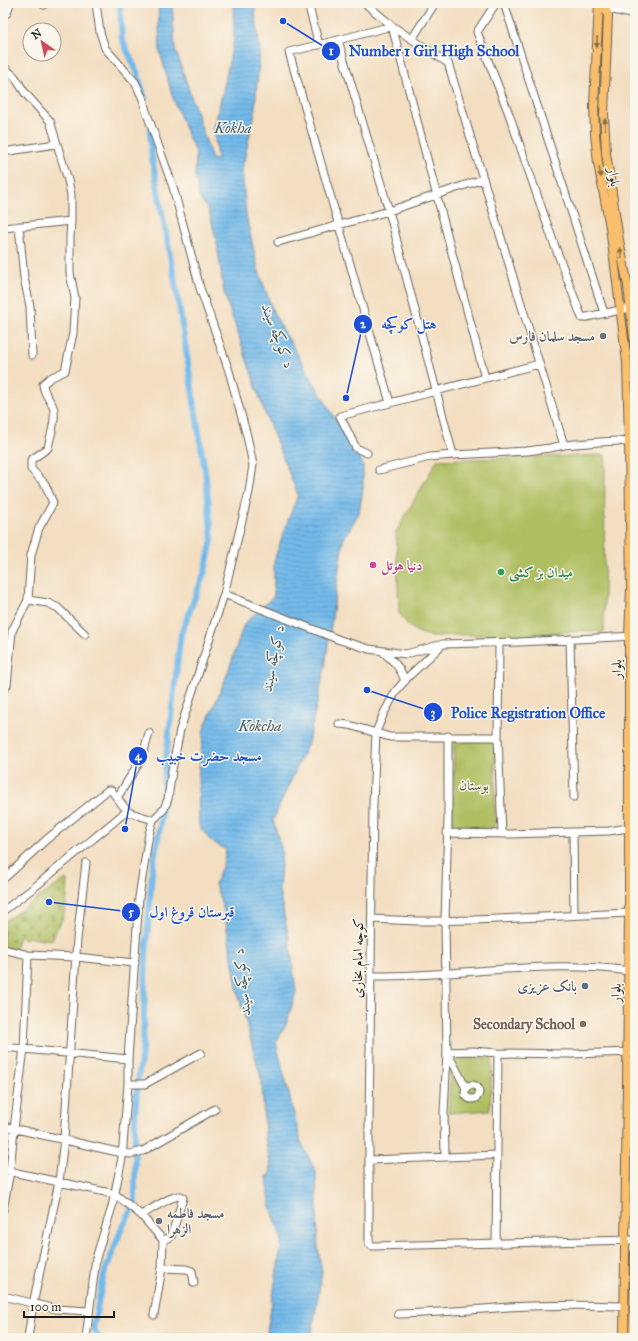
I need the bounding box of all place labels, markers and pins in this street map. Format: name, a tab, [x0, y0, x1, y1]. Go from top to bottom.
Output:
callout: Number 1 Girl High School	[321, 38, 527, 65]
callout: هتل کوکچه	[353, 310, 445, 337]
place label: مسجد سلمان فارس	[509, 328, 595, 345]
marker: مسجد سلمان فارس	[598, 331, 608, 341]
place label: دنیا هوتل	[381, 557, 423, 575]
marker: دنیا هوتل	[368, 560, 378, 570]
place label: میدان بز کشی	[509, 564, 573, 582]
marker: میدان بز کشی	[496, 567, 506, 577]
callout: Police Registration Office	[423, 699, 614, 726]
callout: مسجد حضرت خبیب	[128, 742, 270, 769]
callout: قبرستان قروغ اول	[121, 898, 243, 925]
place label: بانک عزیزی	[518, 978, 577, 996]
marker: بانک عزیزی	[580, 981, 590, 991]
place label: Secondary School	[473, 1016, 576, 1034]
marker: Secondary School	[578, 1019, 588, 1029]
place label: مسجد فاطمه الزهرا	[167, 1205, 225, 1239]
marker: مسجد فاطمه الزهرا	[154, 1216, 164, 1226]

